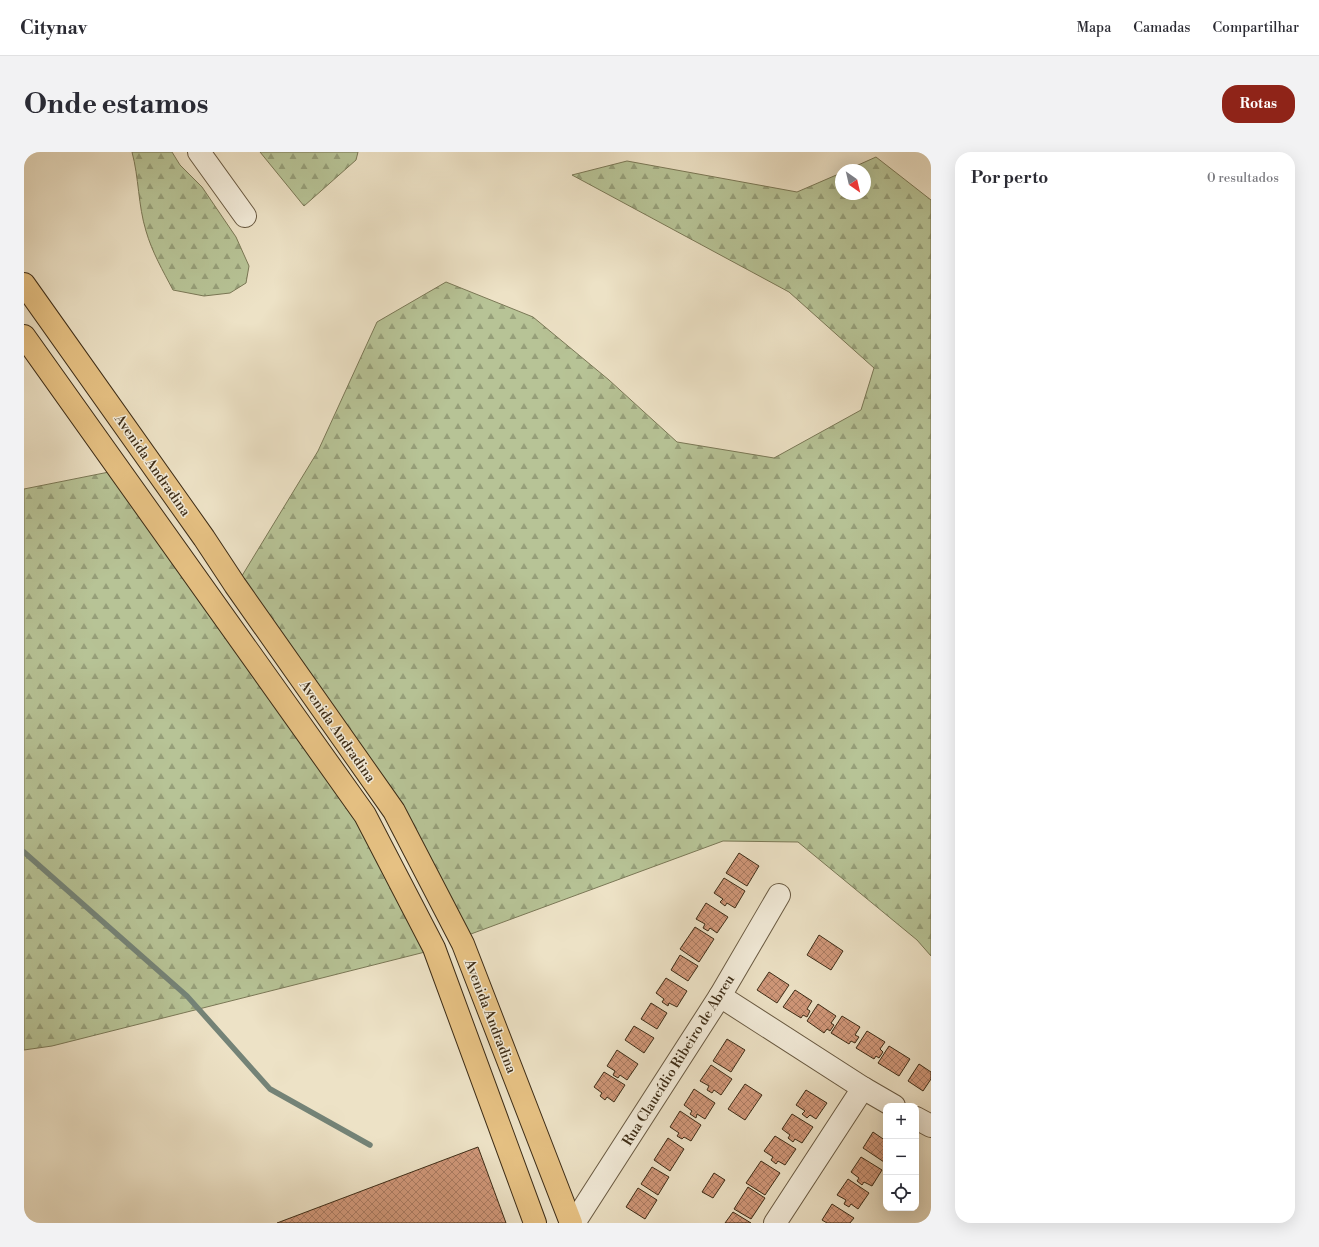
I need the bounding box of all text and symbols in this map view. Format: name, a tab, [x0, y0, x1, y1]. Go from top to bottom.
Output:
text: Citynav	[20, 16, 87, 40]
text: Mapa	[1077, 19, 1111, 37]
text: Camadas	[1133, 19, 1190, 37]
text: Compartilhar	[1212, 19, 1299, 37]
button: Rotas	[1222, 85, 1295, 123]
text: Onde estamos	[24, 87, 209, 122]
north arrow	[835, 164, 871, 200]
text: Por perto	[971, 167, 1048, 189]
text: 0 resultados	[1207, 170, 1279, 186]
street label: Avenida Andradina	[110, 410, 195, 521]
street label: Avenida Andradina	[295, 676, 380, 787]
street label: Avenida Andradina	[460, 956, 520, 1077]
street label: Rua Claucídio Ribeiro de Abreu	[619, 972, 739, 1149]
map controls	[883, 1103, 919, 1211]
button: +	[883, 1103, 919, 1139]
button: −	[883, 1139, 919, 1175]
button: locate	[883, 1175, 919, 1211]

